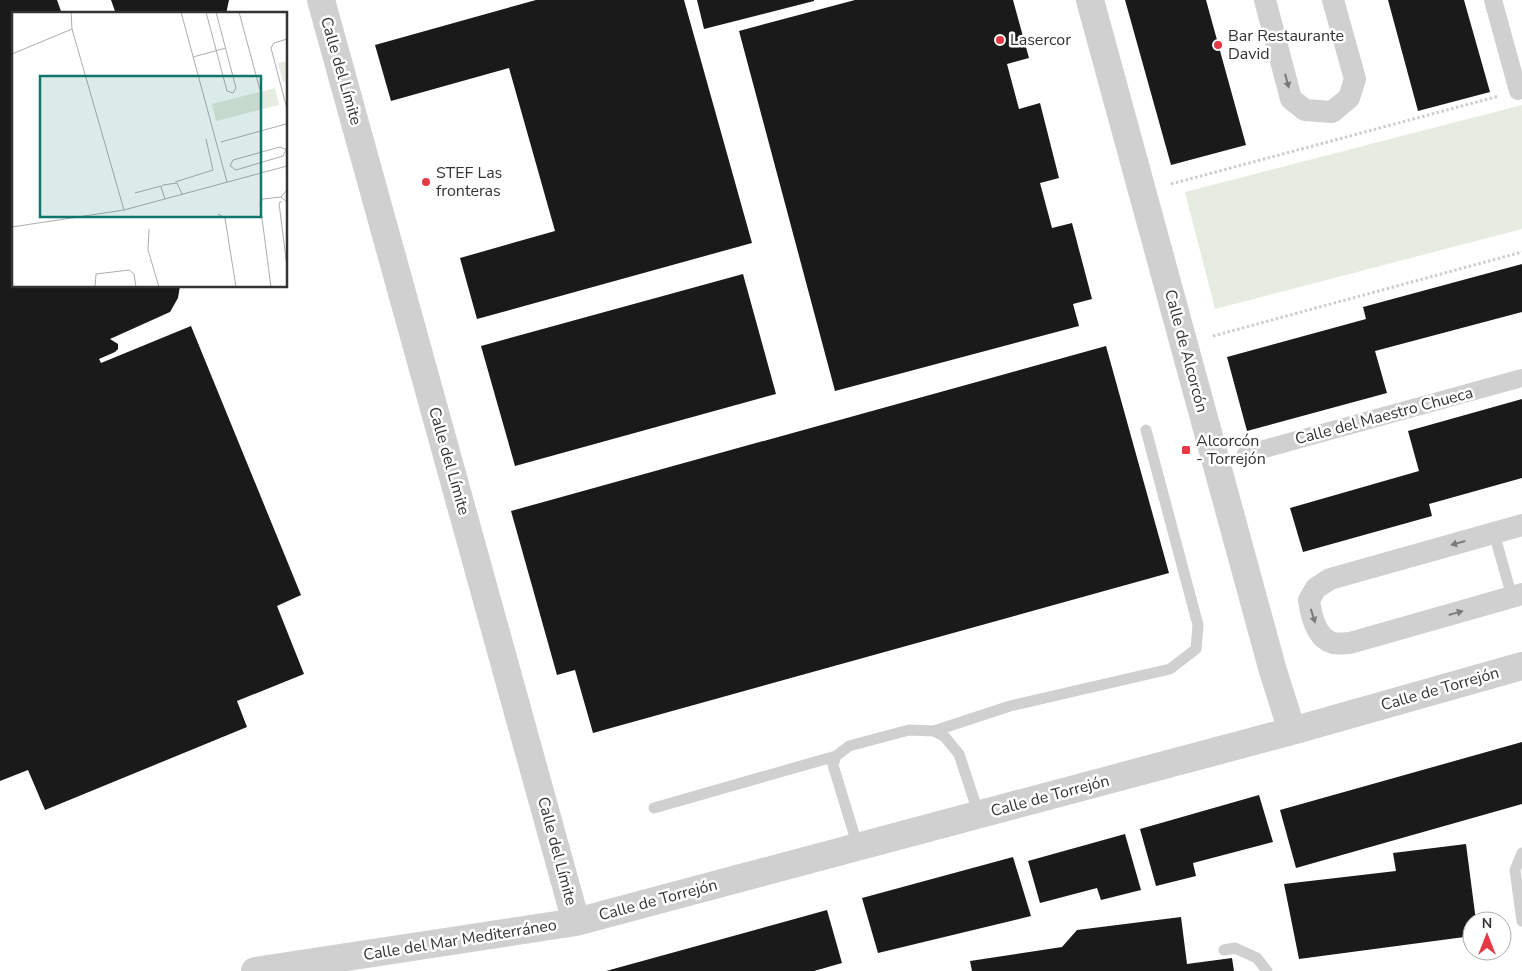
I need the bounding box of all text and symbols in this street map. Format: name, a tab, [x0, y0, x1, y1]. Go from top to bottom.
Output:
inset map	[12, 12, 288, 288]
street label: Calle del Límite	[315, 14, 367, 128]
place label: Bar Restaurante David	[1228, 25, 1344, 65]
place label: Lasercor	[1010, 29, 1071, 51]
marker: Lasercor	[994, 34, 1006, 46]
marker: Bar Restaurante David	[1212, 39, 1224, 51]
one-way arrow	[1283, 73, 1291, 88]
place label: STEF Las fronteras	[436, 162, 502, 202]
marker: STEF Las fronteras	[420, 176, 432, 188]
street label: Calle de Alcorcón	[1159, 287, 1213, 415]
street label: Calle del Maestro Chueca	[1293, 382, 1475, 450]
street label: Calle del Límite	[423, 404, 475, 518]
place label: Alcorcón - Torrejón	[1196, 430, 1266, 470]
marker: Alcorcón - Torrejón	[1180, 444, 1192, 456]
one-way arrow	[1451, 539, 1466, 547]
one-way arrow	[1448, 608, 1463, 616]
one-way arrow	[1309, 609, 1317, 624]
street label: Calle de Torrejón	[1378, 662, 1502, 716]
street label: Calle de Torrejón	[988, 770, 1112, 822]
street label: Calle del Límite	[532, 794, 582, 908]
street label: Calle de Torrejón	[596, 874, 720, 926]
north arrow	[1462, 911, 1512, 961]
street label: Calle del Mar Mediterráneo	[362, 914, 558, 966]
text: N	[1482, 914, 1492, 933]

